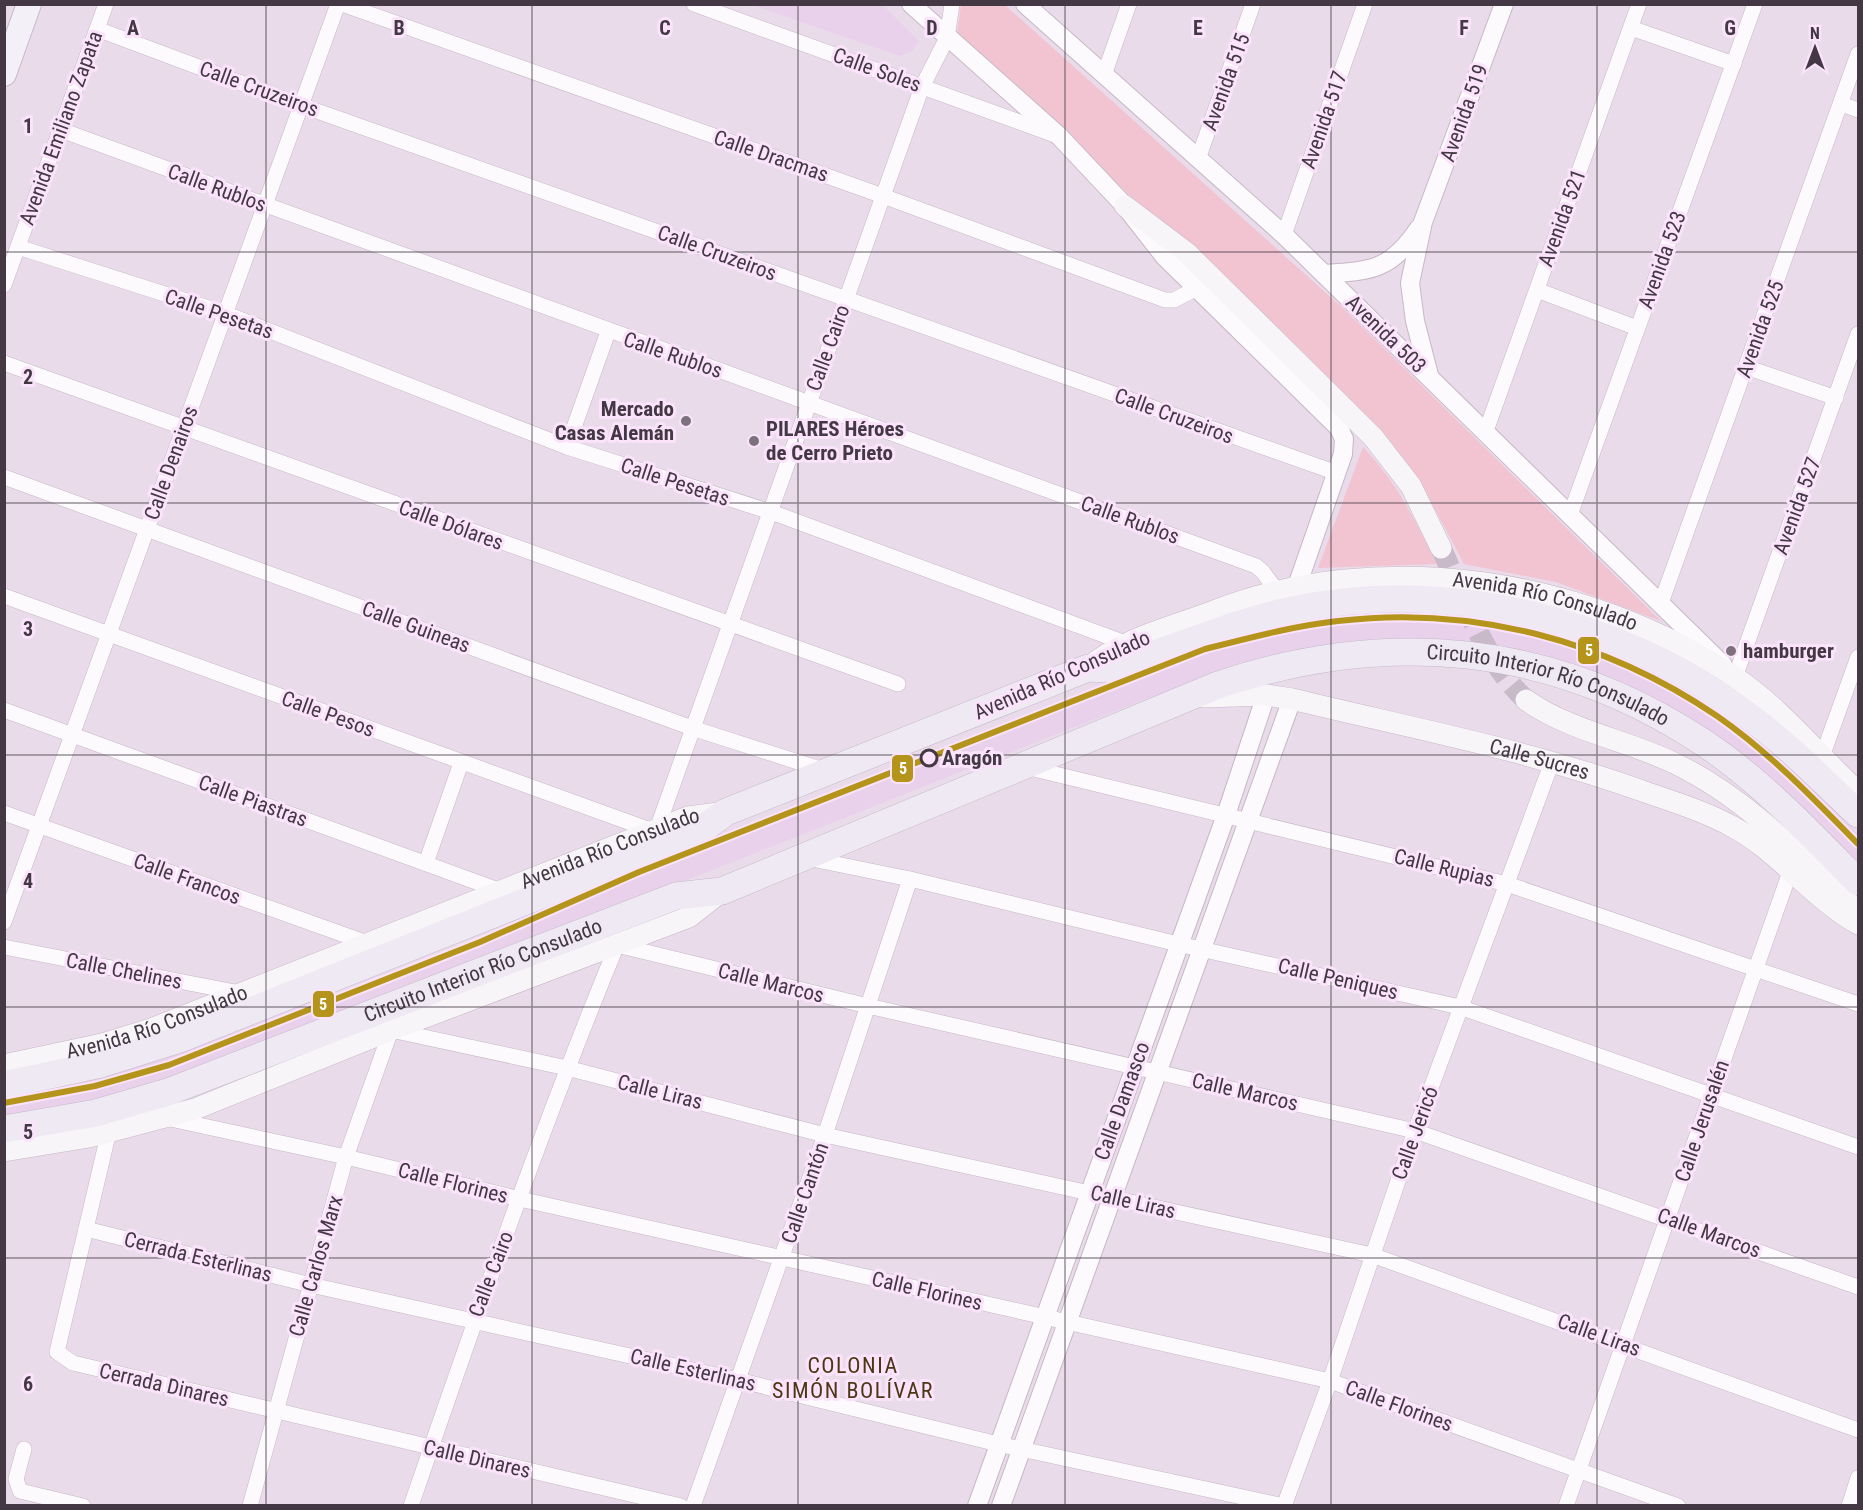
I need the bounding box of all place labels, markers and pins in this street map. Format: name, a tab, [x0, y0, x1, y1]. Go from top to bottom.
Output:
place label: Mercado Casas Alemán	[555, 397, 674, 445]
marker: Mercado Casas Alemán	[679, 414, 693, 428]
place label: PILARES Héroes de Cerro Prieto	[766, 417, 904, 465]
marker: PILARES Héroes de Cerro Prieto	[747, 434, 761, 448]
place label: hamburger	[1743, 639, 1834, 663]
marker: hamburger	[1724, 644, 1738, 658]
place label: Aragón	[942, 746, 1002, 770]
marker: Aragón	[920, 749, 938, 767]

